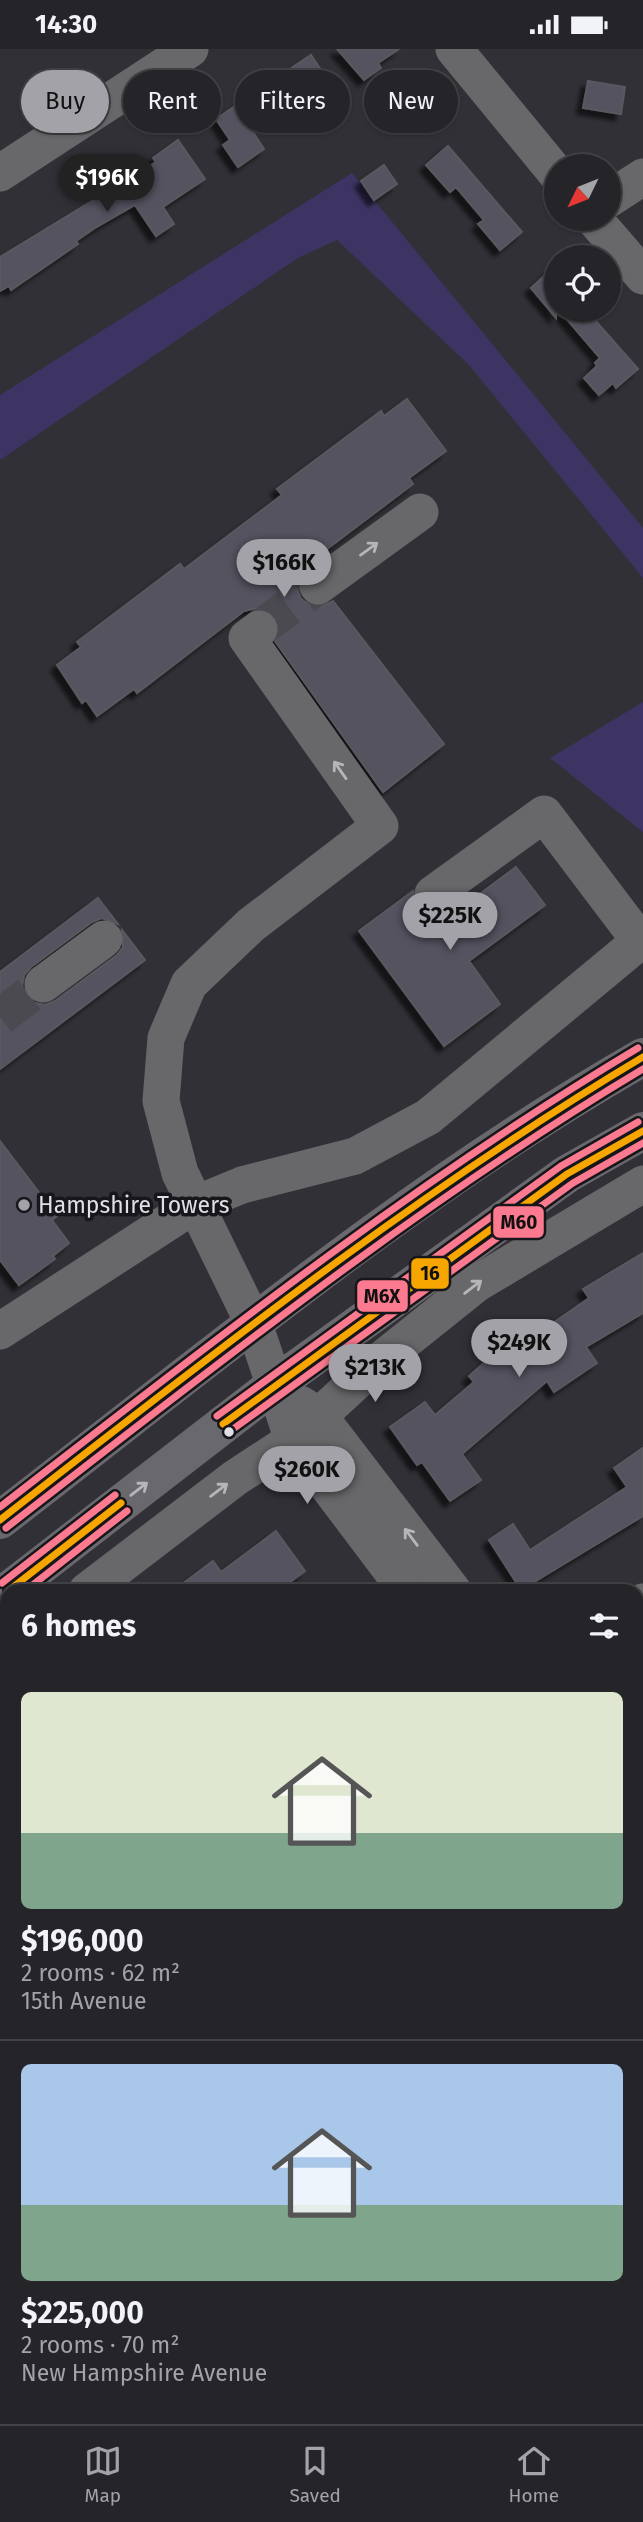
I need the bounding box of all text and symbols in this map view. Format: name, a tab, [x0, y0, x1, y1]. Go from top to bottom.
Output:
text: 14:30	[35, 9, 97, 40]
chip: Buy	[21, 70, 109, 133]
chip: Rent	[123, 70, 221, 133]
chip: Filters	[235, 70, 350, 133]
chip: New	[364, 70, 458, 133]
north arrow	[544, 154, 621, 231]
map controls	[544, 154, 621, 322]
pin: $196K	[58, 155, 156, 214]
text: $196K	[76, 163, 138, 191]
button: locate	[544, 245, 621, 322]
pin: $166K	[235, 539, 333, 599]
one-way arrow	[359, 542, 378, 556]
text: $166K	[253, 548, 315, 576]
one-way arrow	[333, 761, 348, 780]
pin: $225K	[401, 893, 499, 952]
text: $225K	[418, 901, 482, 929]
place label: Hampshire Towers	[38, 1191, 229, 1219]
marker: Hampshire Towers	[16, 1197, 32, 1213]
line badge: M60	[492, 1205, 545, 1239]
text: M60	[501, 1211, 537, 1234]
line badge: 16	[410, 1257, 450, 1290]
text: 16	[420, 1262, 440, 1285]
line badge: M6X	[356, 1279, 409, 1313]
one-way arrow	[463, 1280, 482, 1295]
text: M6X	[364, 1285, 401, 1308]
pin: $249K	[470, 1319, 568, 1379]
text: $249K	[487, 1328, 551, 1356]
pin: $213K	[326, 1345, 424, 1404]
text: $213K	[345, 1353, 405, 1381]
unlabelled marker	[222, 1425, 236, 1439]
pin: $260K	[258, 1447, 356, 1506]
text: $260K	[274, 1455, 340, 1483]
one-way arrow	[129, 1482, 148, 1497]
one-way arrow	[209, 1483, 228, 1498]
one-way arrow	[404, 1528, 419, 1546]
icon: filters	[585, 1607, 623, 1645]
text: 6 homes	[21, 1608, 136, 1644]
icon: home	[259, 1738, 385, 1864]
text: $196,000	[21, 1923, 143, 1959]
text: 2 rooms · 62 m²	[21, 1959, 180, 1987]
text: 15th Avenue	[21, 1987, 147, 2015]
icon: home	[259, 2110, 385, 2236]
text: $225,000	[21, 2295, 144, 2331]
text: 2 rooms · 70 m²	[21, 2331, 179, 2359]
text: New Hampshire Avenue	[21, 2359, 267, 2387]
tab: Map	[84, 2442, 122, 2507]
tab: Saved	[289, 2442, 341, 2507]
tab: Home	[509, 2442, 559, 2507]

